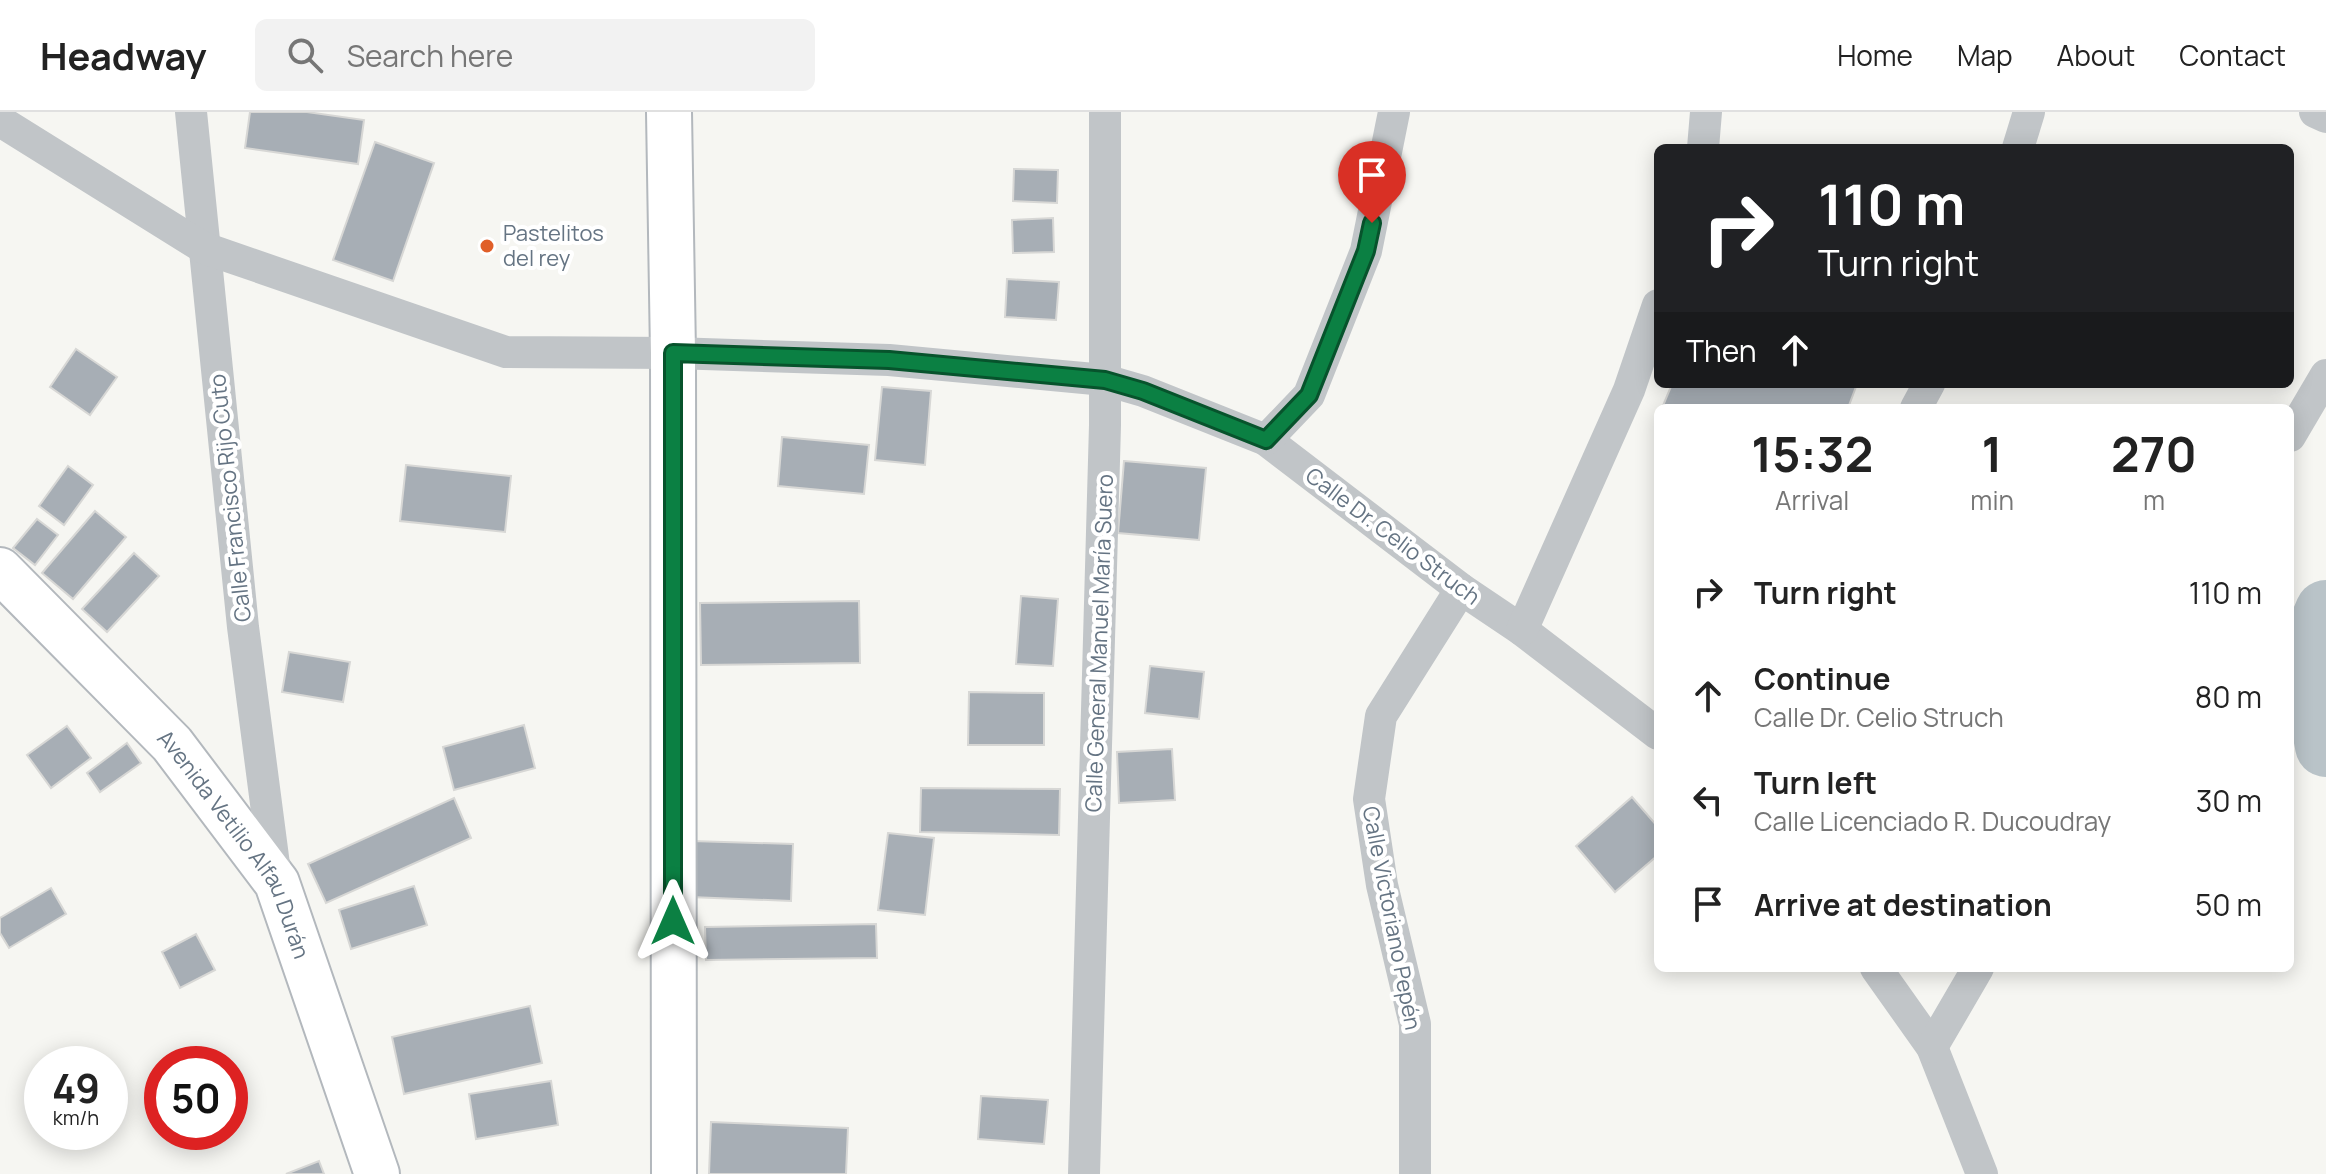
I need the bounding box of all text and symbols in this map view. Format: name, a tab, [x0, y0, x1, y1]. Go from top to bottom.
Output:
search box	[255, 19, 815, 91]
text: Headway	[40, 29, 207, 81]
icon: search	[283, 33, 327, 77]
text: Search here	[347, 35, 513, 76]
text: Home	[1837, 36, 1913, 74]
text: Map	[1957, 36, 2013, 74]
text: About	[2057, 36, 2135, 74]
text: Contact	[2179, 36, 2286, 74]
pin	[1338, 141, 1406, 223]
icon: arrive	[1350, 153, 1394, 197]
text: 110 m	[1818, 165, 1965, 242]
icon: right	[1686, 176, 1790, 280]
place label: Pastelitos del rey	[503, 218, 604, 273]
marker: Pastelitos del rey	[478, 237, 496, 255]
text: Turn right	[1818, 238, 1979, 287]
icon: ahead	[1773, 328, 1817, 372]
text: Then	[1686, 330, 1757, 371]
street label: Calle Francisco Rijo Cuto	[202, 373, 258, 623]
text: 15:32	[1751, 421, 1873, 486]
text: 1	[1982, 421, 2003, 486]
text: 270	[2111, 421, 2197, 486]
street label: Calle Dr. Celio Struch	[1300, 460, 1486, 612]
street label: Calle General Manuel María Suero	[1078, 473, 1120, 813]
text: Arrival	[1775, 482, 1849, 518]
text: min	[1970, 482, 2014, 518]
text: m	[2143, 482, 2165, 518]
icon: right	[1686, 570, 1730, 614]
text: Turn right	[1754, 572, 1897, 613]
text: 110 m	[2189, 572, 2262, 613]
text: Continue	[1754, 658, 1890, 699]
icon: ahead	[1686, 674, 1730, 718]
text: 80 m	[2195, 676, 2262, 717]
text: Calle Dr. Celio Struch	[1754, 699, 2004, 735]
street label: Avenida Vetilio Alfau Durán	[151, 723, 317, 963]
text: Turn left	[1754, 762, 1877, 803]
icon: left	[1686, 778, 1730, 822]
text: 30 m	[2196, 780, 2262, 821]
text: Calle Licenciado R. Ducoudray	[1754, 803, 2111, 839]
street label: Calle Victoriano Pepén	[1356, 804, 1428, 1032]
position arrow	[631, 879, 715, 963]
icon: arrive	[1686, 882, 1730, 926]
text: Arrive at destination	[1754, 884, 2052, 925]
text: 50 m	[2195, 884, 2262, 925]
speed limit sign: 50	[144, 1046, 248, 1150]
text: 49	[52, 1060, 100, 1115]
text: km/h	[53, 1104, 99, 1131]

